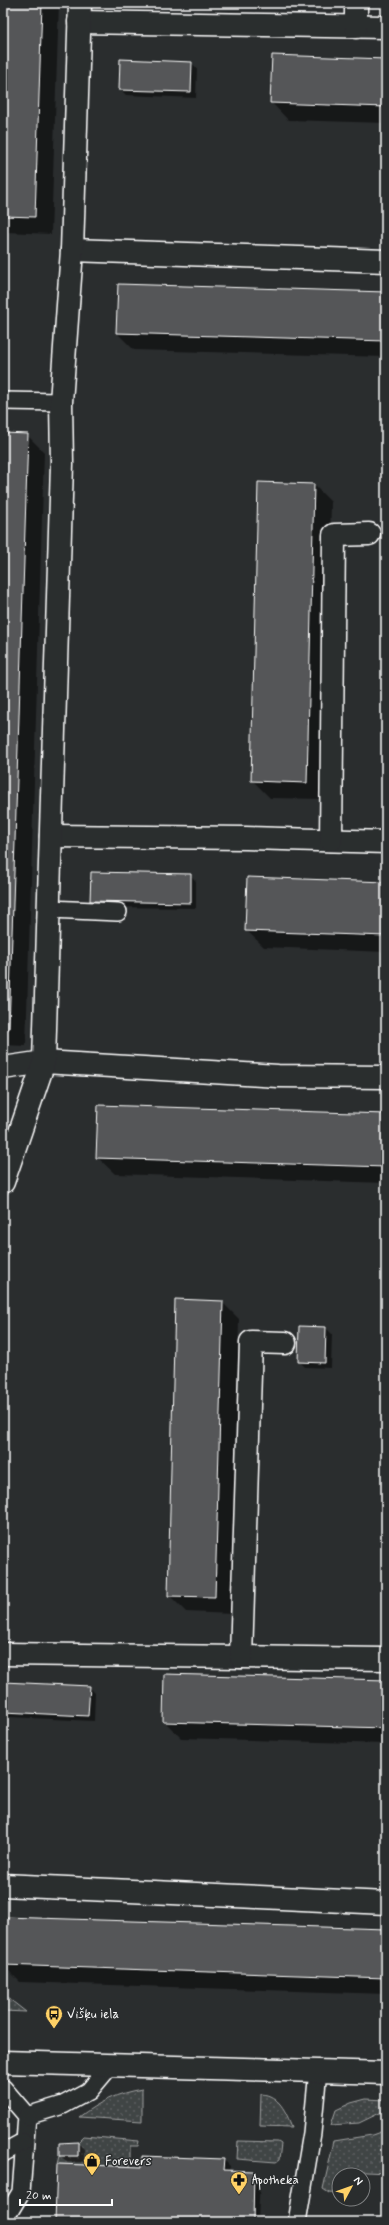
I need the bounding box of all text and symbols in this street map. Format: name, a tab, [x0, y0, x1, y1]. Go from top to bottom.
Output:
bus stop icon: Višķu iela	[44, 2004, 64, 2029]
place label: Višķu iela	[67, 2006, 120, 2023]
shop icon: Forevers	[82, 2151, 102, 2176]
place label: Forevers	[105, 2153, 152, 2170]
north arrow	[331, 2167, 371, 2207]
pharmacy icon: Apotheka	[229, 2170, 249, 2195]
place label: Apotheka	[252, 2172, 299, 2190]
text: N	[350, 2174, 365, 2188]
scale bar	[20, 2181, 112, 2207]
text: 20 m	[26, 2188, 52, 2204]

